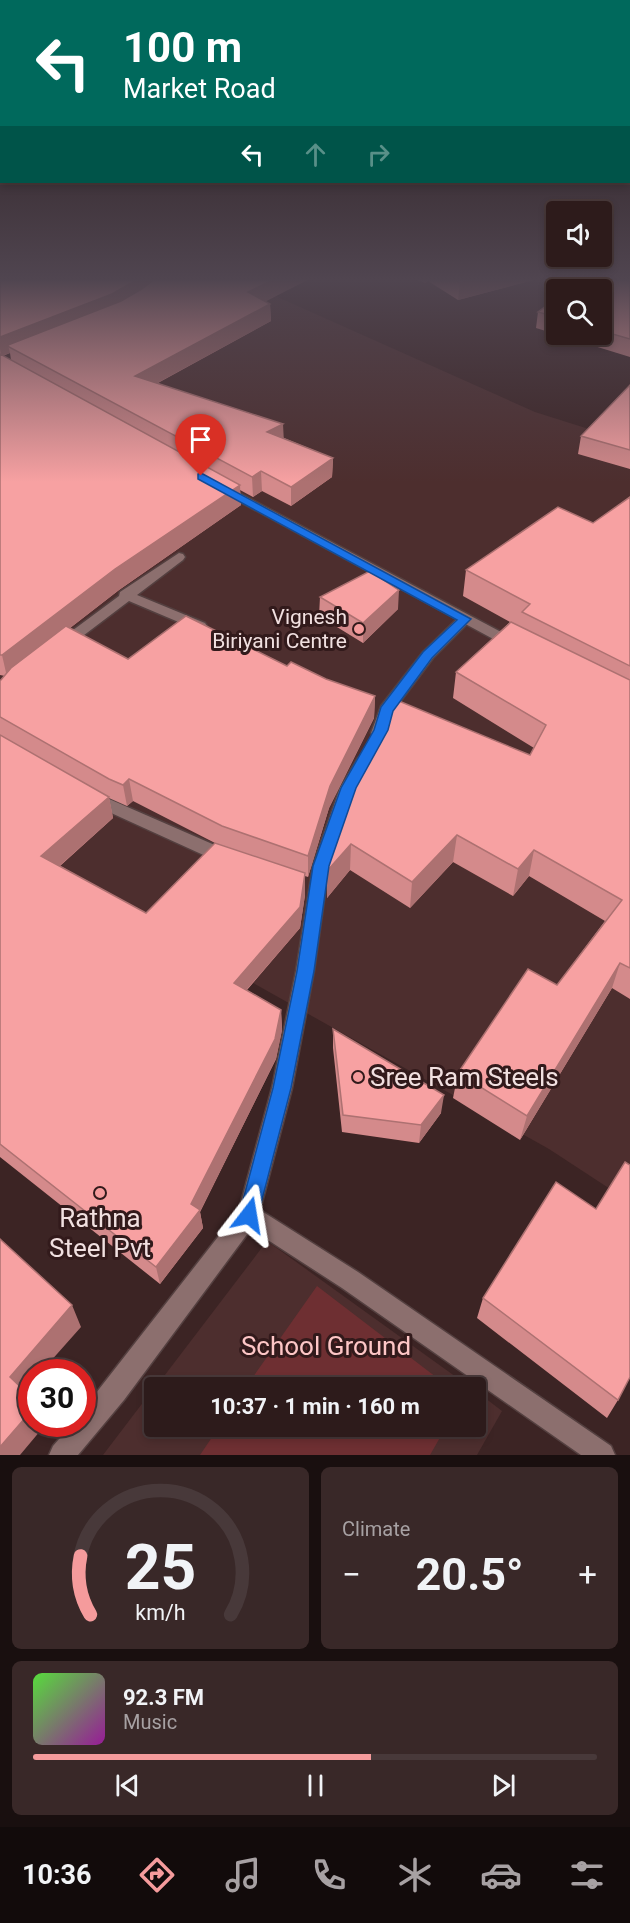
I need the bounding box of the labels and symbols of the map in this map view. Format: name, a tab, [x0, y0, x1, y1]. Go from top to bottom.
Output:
pin	[175, 414, 226, 476]
place label: Vignesh Biriyani Centre	[212, 605, 347, 653]
marker: Vignesh Biriyani Centre	[352, 622, 366, 636]
place label: Sree Ram Steels	[370, 1062, 559, 1092]
marker: Sree Ram Steels	[351, 1070, 365, 1084]
position arrow	[217, 1183, 281, 1247]
marker: Rathna Steel Pvt	[93, 1186, 107, 1200]
place label: Rathna Steel Pvt	[49, 1203, 151, 1263]
park label: School Ground	[241, 1331, 411, 1361]
speed limit sign: 30	[18, 1359, 96, 1437]

